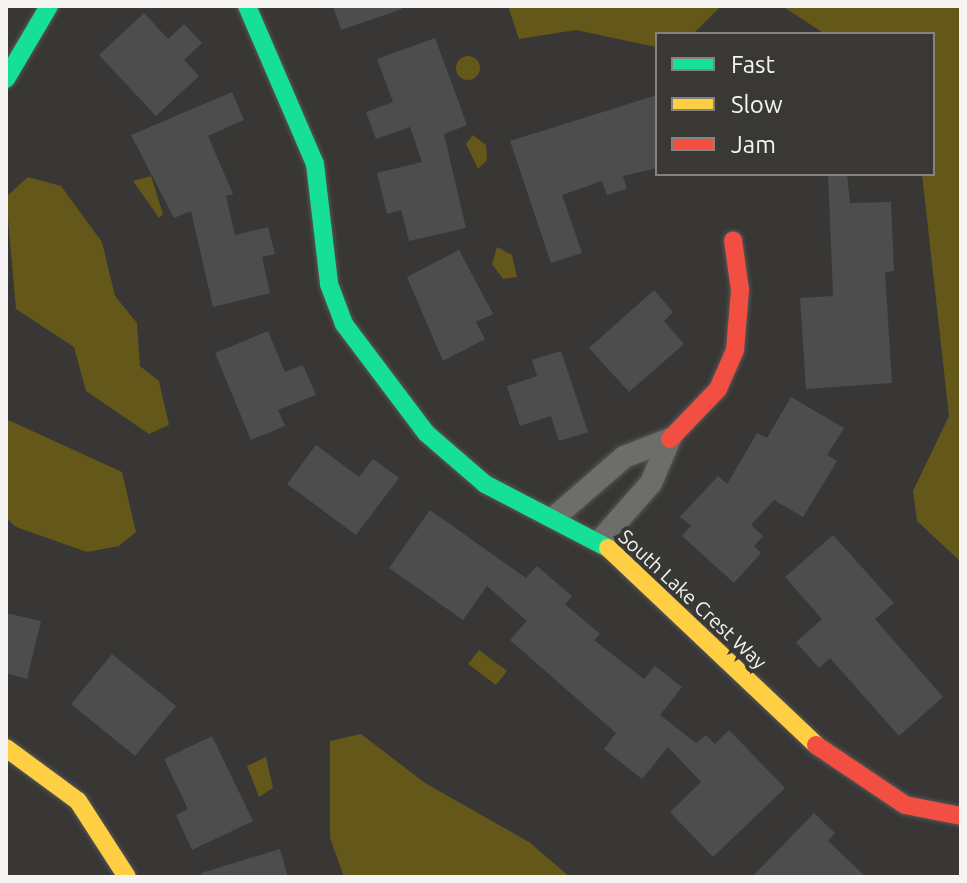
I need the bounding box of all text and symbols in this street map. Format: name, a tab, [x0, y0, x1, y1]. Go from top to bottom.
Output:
legend	[655, 32, 935, 176]
text: Fast	[731, 51, 775, 78]
text: Slow	[731, 91, 783, 118]
text: Jam	[731, 131, 776, 158]
street label: South Lake Crest Way	[614, 524, 772, 674]

